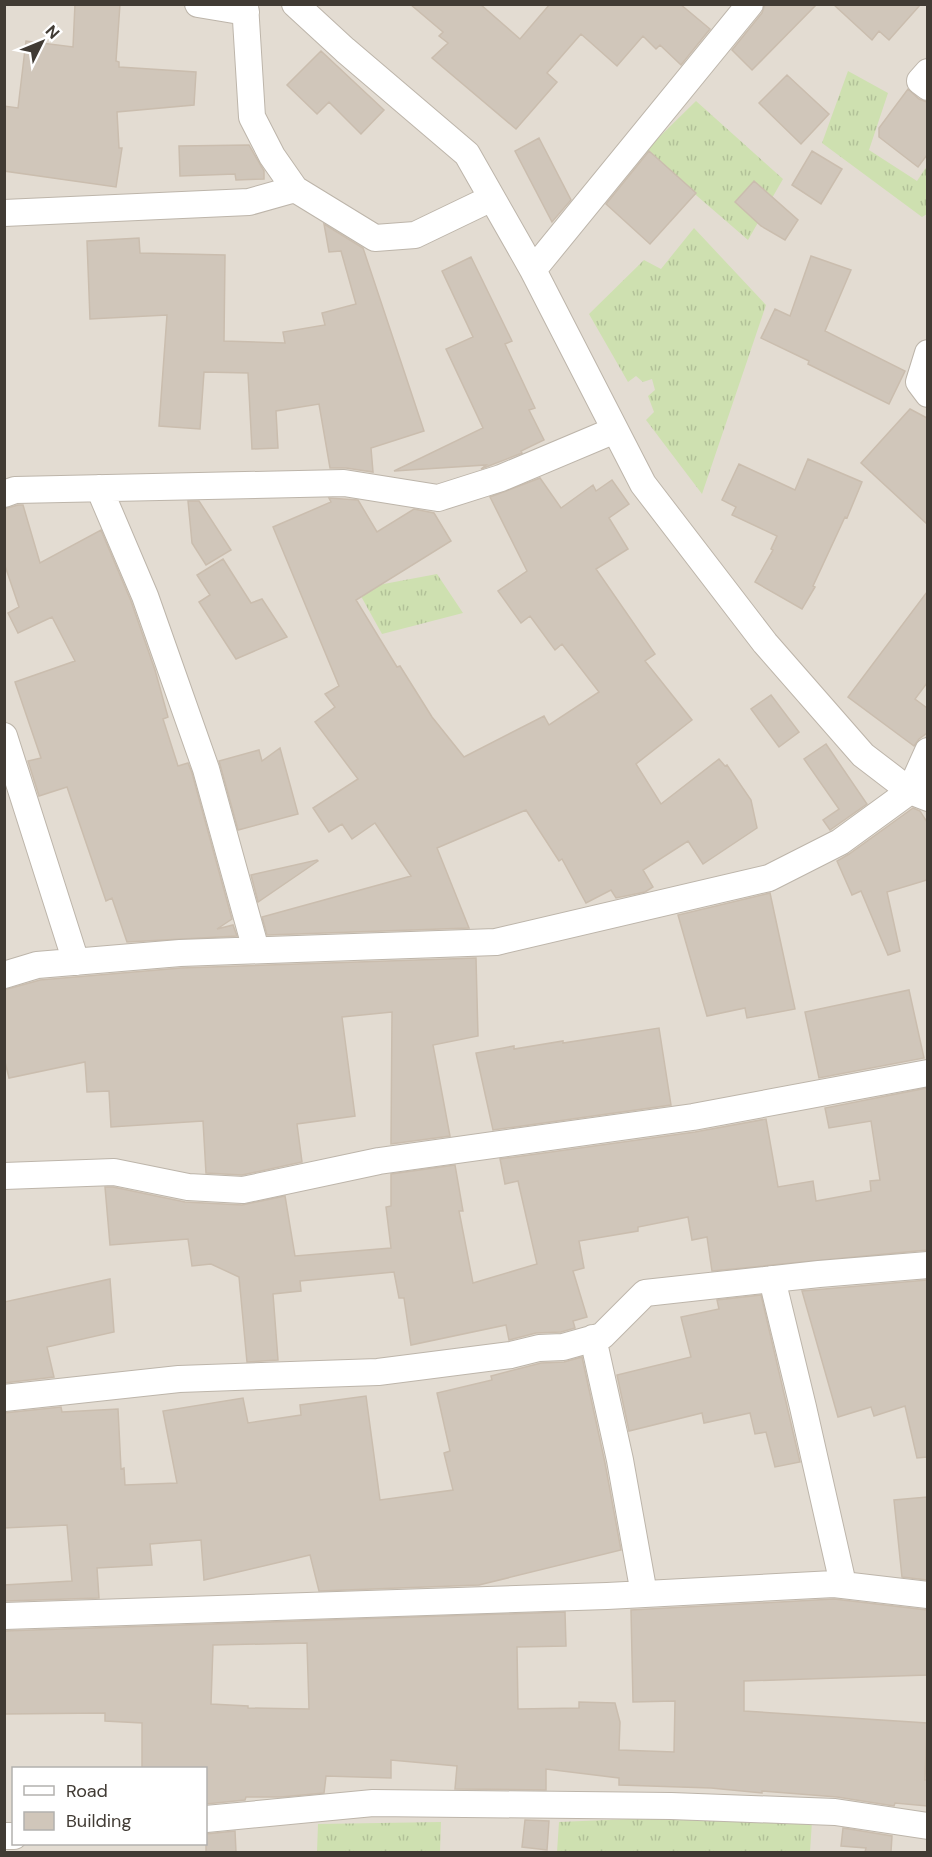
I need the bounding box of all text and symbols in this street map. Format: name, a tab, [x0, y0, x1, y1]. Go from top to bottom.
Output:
north arrow	[12, 12, 72, 72]
text: N	[41, 21, 64, 44]
legend	[12, 1767, 207, 1845]
text: Road	[66, 1779, 108, 1803]
text: Building	[66, 1809, 131, 1833]

